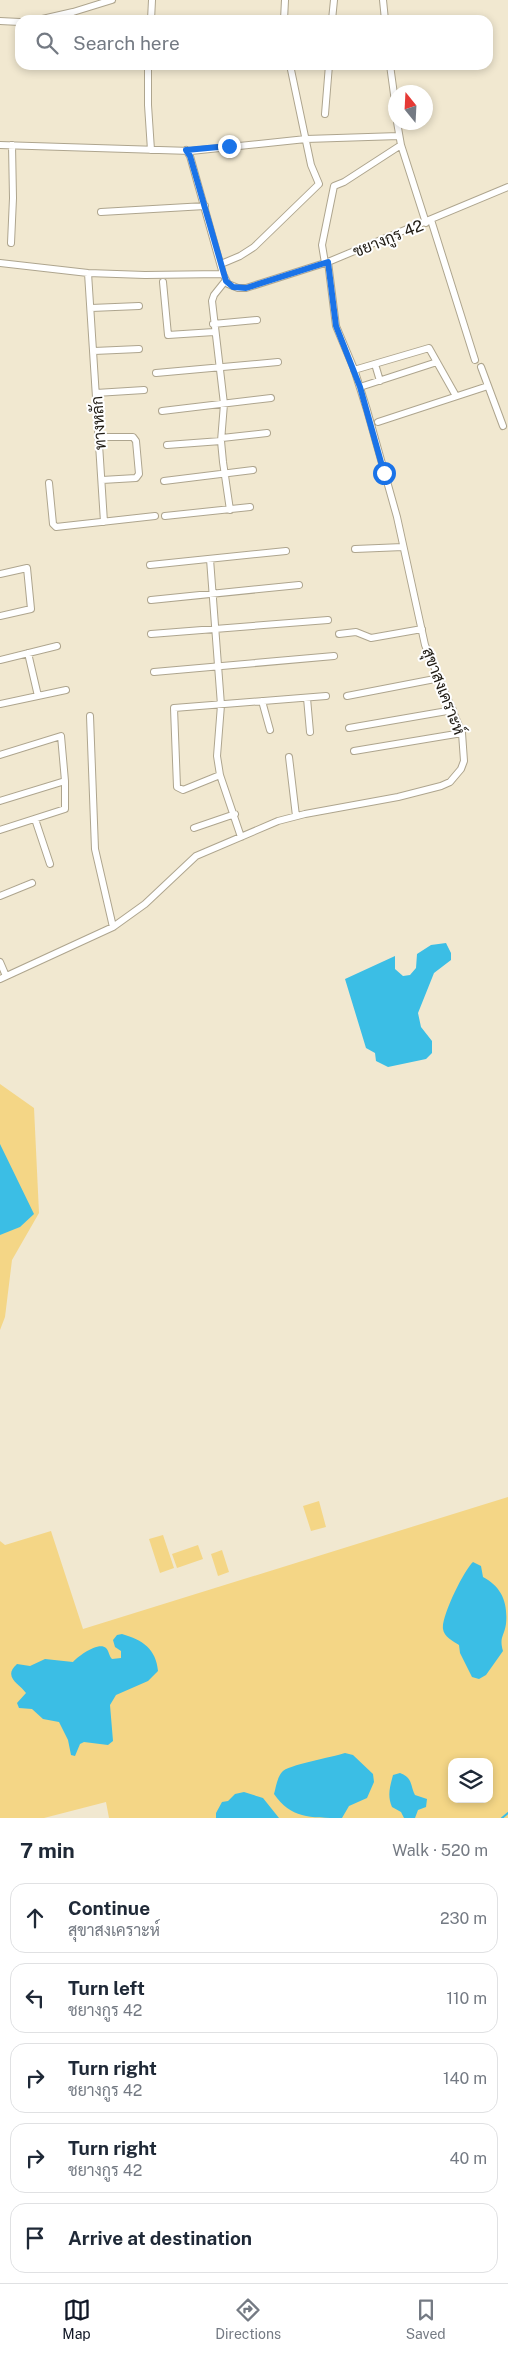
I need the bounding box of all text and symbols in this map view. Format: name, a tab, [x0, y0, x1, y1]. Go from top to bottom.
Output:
search box	[15, 15, 493, 70]
icon: search	[33, 29, 61, 57]
text: Search here	[73, 32, 180, 54]
north arrow	[388, 85, 433, 130]
route end	[218, 135, 241, 158]
street label: ชยางกูร 42	[350, 216, 427, 263]
street label: ทางหลัก	[86, 395, 110, 451]
route start	[373, 462, 396, 485]
street label: สุขาสงเคราะห์	[416, 644, 472, 738]
map controls	[448, 1758, 493, 1803]
button: layers	[448, 1758, 493, 1803]
text: 7 min	[20, 1838, 75, 1863]
text: Walk · 520 m	[392, 1841, 488, 1860]
text: Continue	[68, 1897, 150, 1919]
icon: ahead	[21, 1904, 49, 1932]
text: 230 m	[440, 1909, 487, 1928]
text: สุขาสงเคราะห์	[68, 1921, 160, 1940]
text: Turn left	[68, 1977, 145, 1999]
icon: left	[21, 1984, 49, 2012]
text: 110 m	[446, 1989, 487, 2008]
text: ชยางกูร 42	[68, 2001, 142, 2020]
text: Turn right	[68, 2057, 157, 2079]
icon: right	[21, 2064, 49, 2092]
text: 140 m	[443, 2069, 487, 2088]
text: ชยางกูร 42	[68, 2081, 142, 2100]
text: Turn right	[68, 2137, 157, 2159]
icon: right	[21, 2144, 49, 2172]
text: 40 m	[449, 2149, 487, 2168]
text: ชยางกูร 42	[68, 2161, 142, 2180]
icon: arrive	[21, 2224, 49, 2252]
text: Arrive at destination	[68, 2227, 252, 2249]
tab: Map	[62, 2296, 91, 2342]
tab: Directions	[215, 2296, 281, 2342]
tab: Saved	[406, 2296, 446, 2342]

